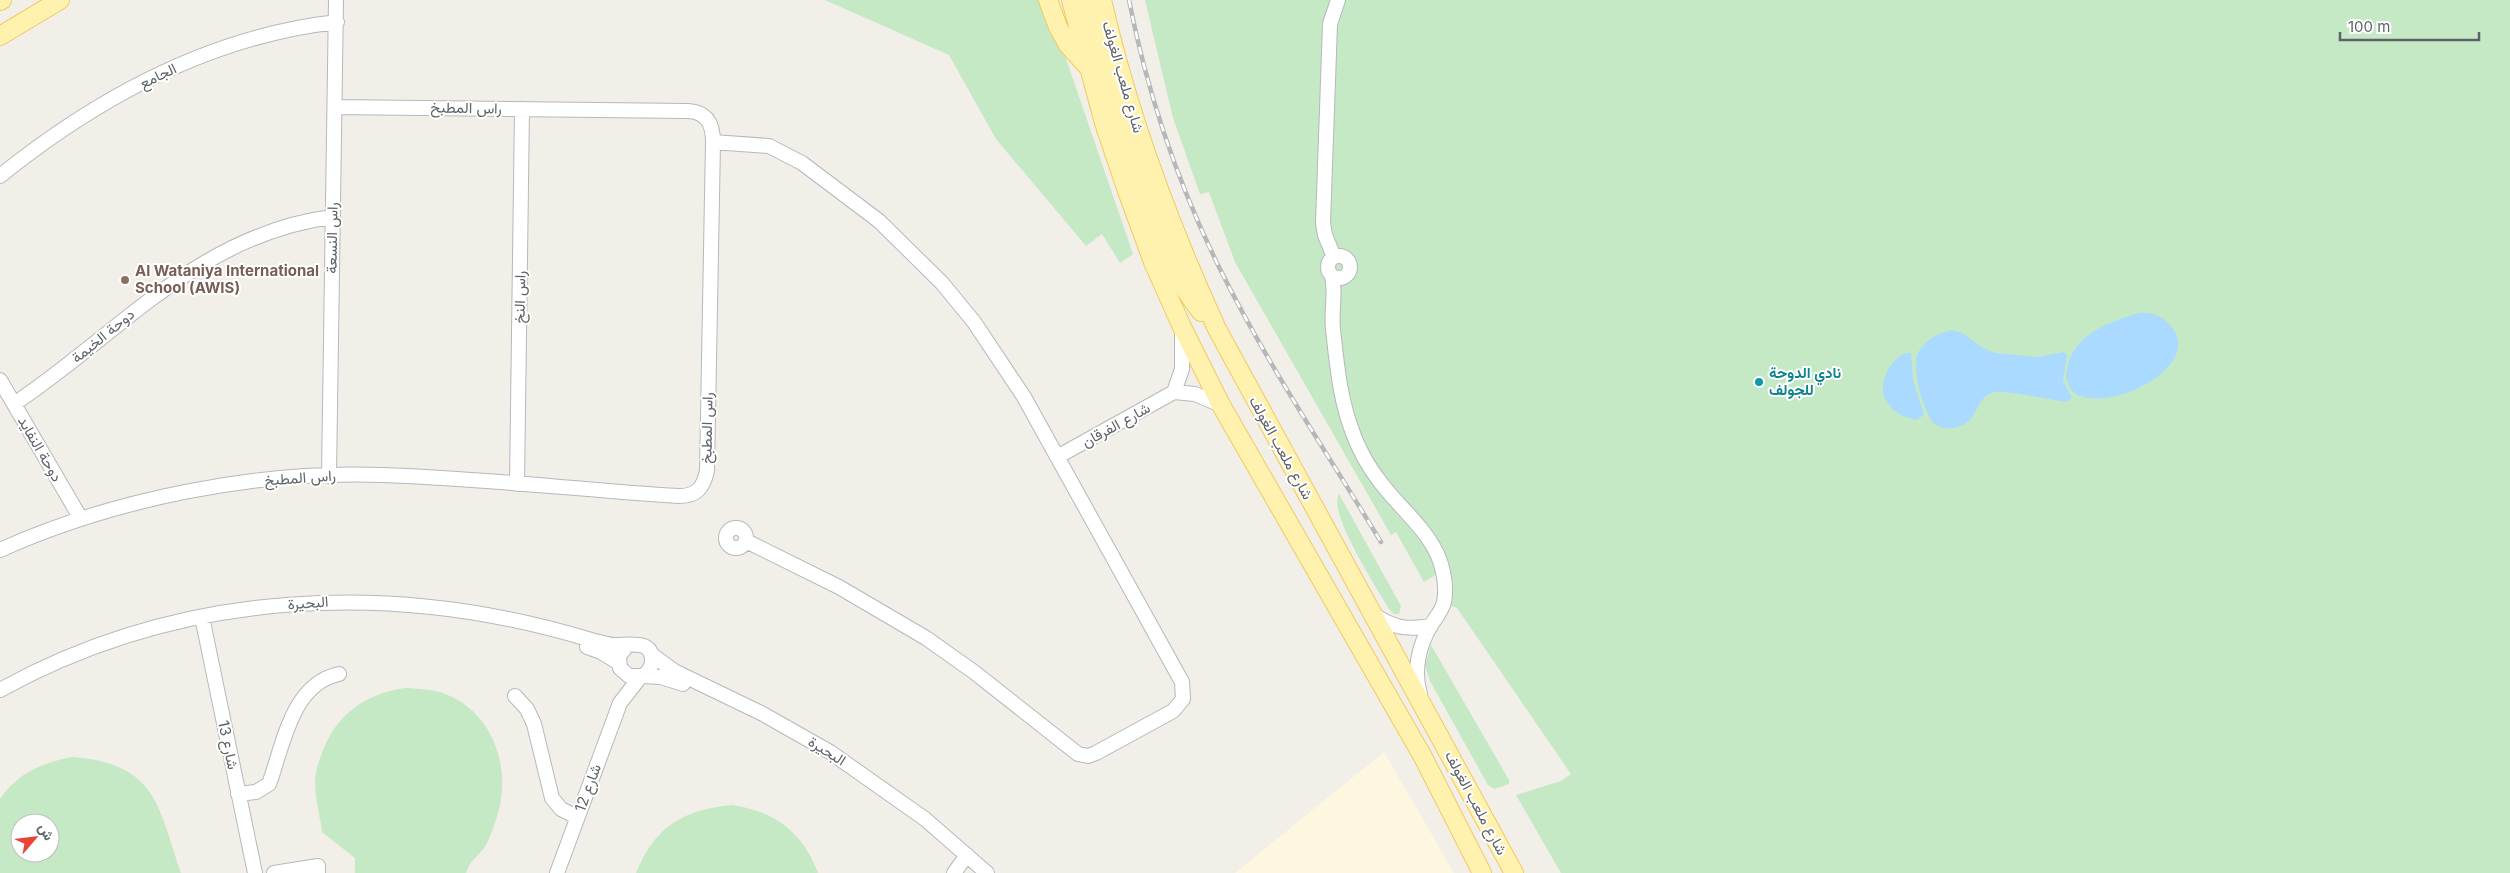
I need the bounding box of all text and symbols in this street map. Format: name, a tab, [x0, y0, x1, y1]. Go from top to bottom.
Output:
scale bar	[2340, 10, 2479, 42]
text: 100 m	[2348, 17, 2390, 36]
street label: شارع ملعب الغولف	[1097, 19, 1149, 136]
street label: الجامع	[136, 58, 180, 94]
street label: راس المطبخ	[430, 97, 502, 120]
street label: راس النسعة	[321, 202, 343, 274]
place label: Al Wataniya International School (AWIS)	[135, 261, 319, 297]
street label: راس النخ	[510, 270, 531, 324]
marker: Al Wataniya International School (AWIS)	[119, 274, 131, 286]
street label: دوحة الخيمة	[67, 304, 138, 367]
place label: نادي الدوحة للجولف	[1769, 363, 1841, 399]
marker: نادي الدوحة للجولف	[1753, 376, 1765, 388]
street label: راس المطبخ	[696, 392, 719, 464]
street label: شارع ملعب الغولف	[1243, 393, 1318, 504]
street label: شارع الفرقان	[1078, 398, 1154, 453]
street label: دوحة النفايد	[14, 412, 67, 485]
street label: راس المطبخ	[264, 466, 336, 491]
street label: البحيرة	[287, 592, 329, 613]
street label: شارع 13	[212, 719, 243, 772]
street label: البحيرة	[805, 732, 850, 769]
street label: شارع ملعب الغولف	[1439, 747, 1512, 859]
street label: شارع 12	[570, 761, 607, 815]
north arrow	[10, 813, 60, 863]
text: ش	[35, 820, 58, 844]

